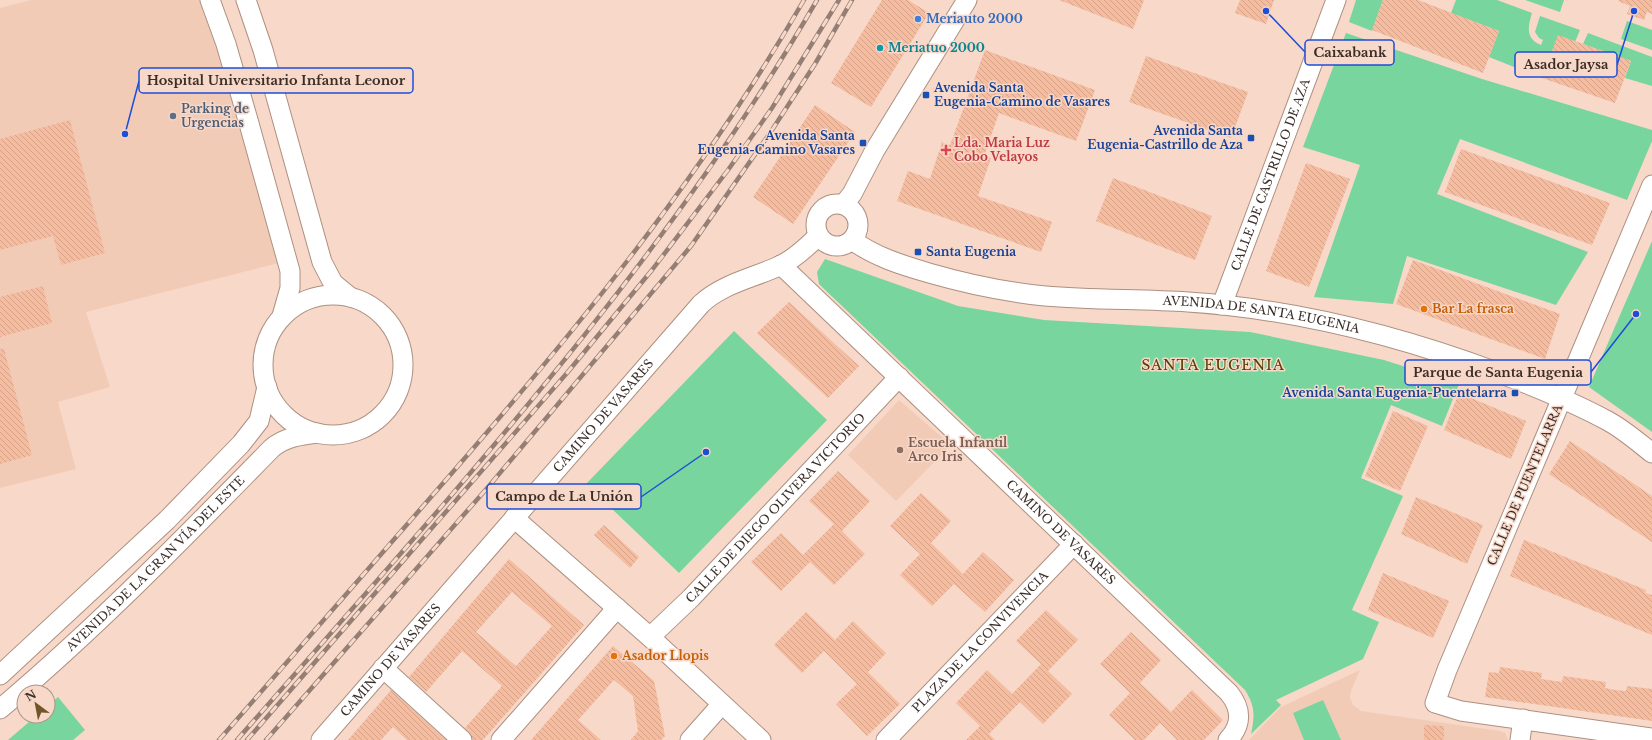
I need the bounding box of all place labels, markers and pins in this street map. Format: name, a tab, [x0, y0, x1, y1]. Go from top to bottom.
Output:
place label: Meriauto 2000	[926, 11, 1023, 26]
marker: Meriauto 2000	[913, 14, 923, 24]
place label: Meriatuo 2000	[888, 40, 985, 55]
callout: Caixabank	[1305, 40, 1394, 65]
marker: Meriatuo 2000	[875, 43, 885, 53]
callout: Asador Jaysa	[1515, 52, 1617, 77]
callout: Hospital Universitario Infanta Leonor	[139, 68, 413, 93]
place label: Avenida Santa Eugenia-Camino de Vasares	[933, 80, 1110, 109]
marker: Avenida Santa Eugenia-Camino de Vasares	[921, 90, 931, 100]
place label: Parking de Urgencias	[181, 101, 249, 130]
marker: Parking de Urgencias	[168, 111, 178, 121]
place label: Avenida Santa Eugenia-Castrillo de Aza	[1087, 123, 1243, 152]
place label: Avenida Santa Eugenia-Camino Vasares	[697, 128, 855, 157]
marker: Avenida Santa Eugenia-Castrillo de Aza	[1246, 133, 1256, 143]
place label: Lda. Maria Luz Cobo Velayos	[954, 135, 1050, 164]
marker: Avenida Santa Eugenia-Camino Vasares	[858, 138, 868, 148]
marker: Lda. Maria Luz Cobo Velayos	[941, 145, 951, 155]
place label: Santa Eugenia	[926, 244, 1016, 259]
marker: Santa Eugenia	[913, 247, 923, 257]
place label: Bar La frasca	[1432, 301, 1514, 316]
marker: Bar La frasca	[1419, 304, 1429, 314]
callout: Parque de Santa Eugenia	[1405, 360, 1591, 385]
place label: Avenida Santa Eugenia-Puentelarra	[1281, 385, 1507, 400]
marker: Avenida Santa Eugenia-Puentelarra	[1510, 388, 1520, 398]
place label: Escuela Infantil Arco Iris	[907, 435, 1008, 464]
marker: Escuela Infantil Arco Iris	[895, 445, 905, 455]
callout: Campo de La Unión	[487, 484, 641, 509]
place label: Asador Llopis	[621, 648, 709, 663]
marker: Asador Llopis	[609, 651, 619, 661]

